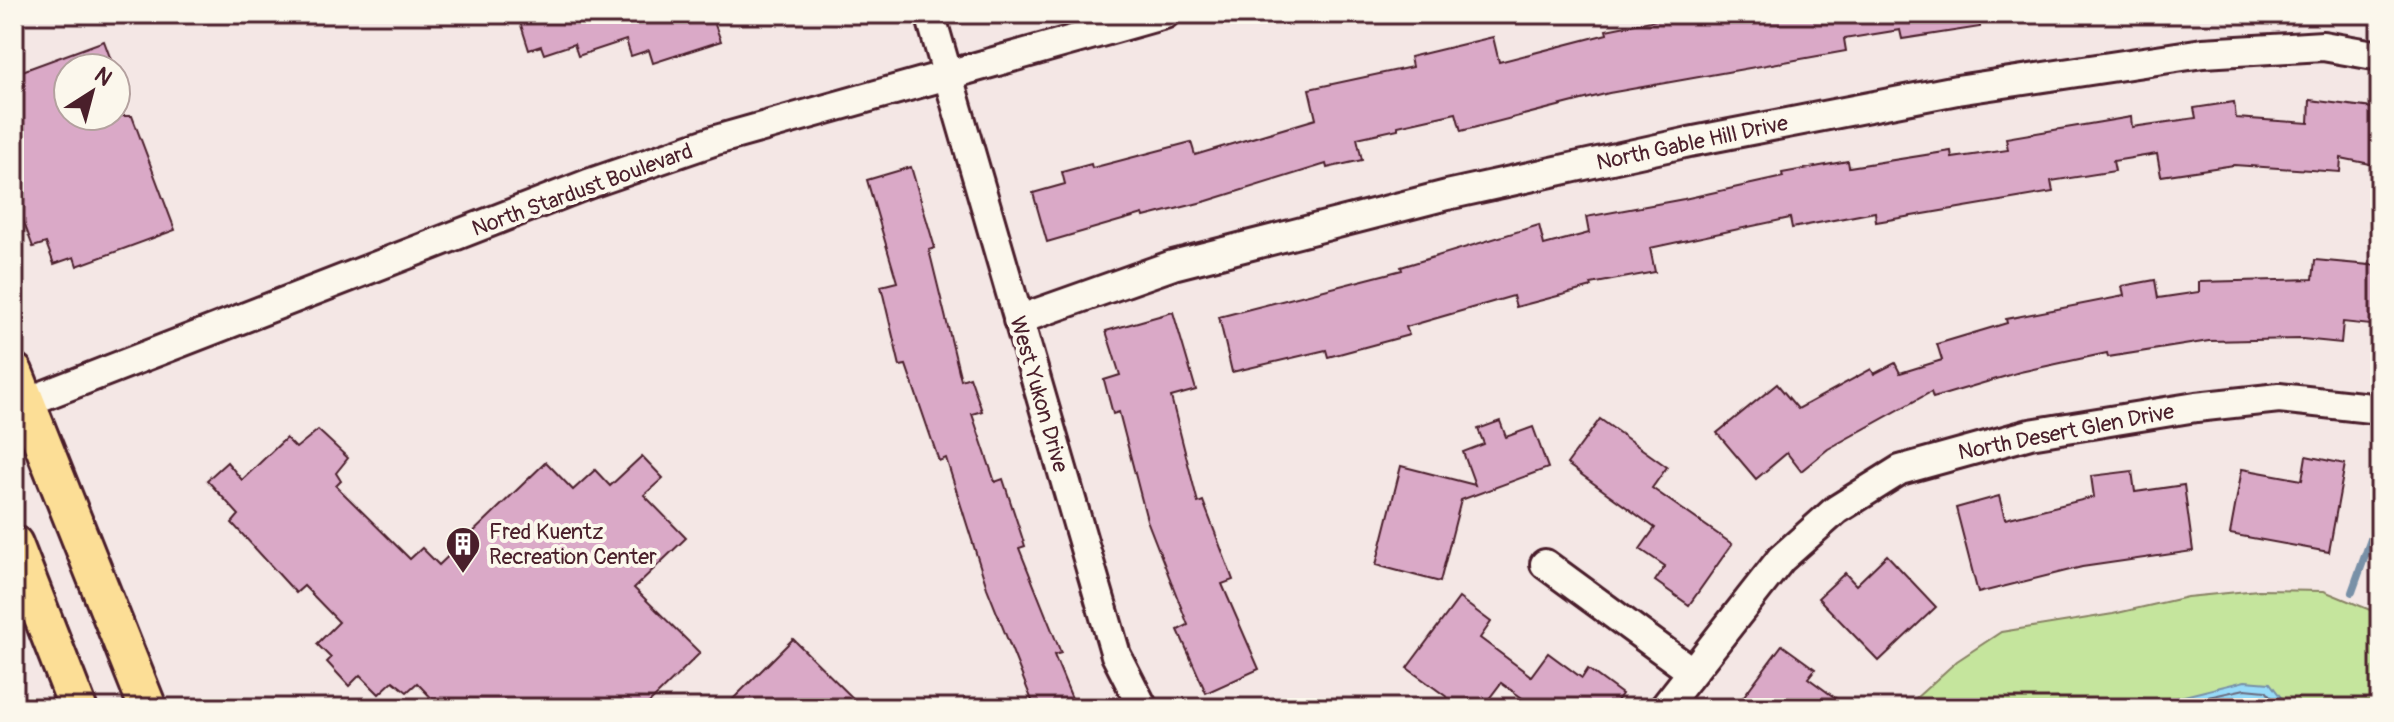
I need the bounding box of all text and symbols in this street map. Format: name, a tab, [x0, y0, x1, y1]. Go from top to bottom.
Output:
north arrow	[52, 52, 132, 132]
text: N	[89, 61, 118, 92]
street label: North Gable Hill Drive	[1594, 109, 1791, 177]
street label: North Stardust Boulevard	[468, 137, 697, 243]
street label: West Yukon Drive	[1003, 313, 1075, 476]
street label: North Desert Glen Drive	[1956, 397, 2177, 467]
place label: Fred Kuentz Recreation Center	[489, 518, 657, 571]
building icon: Fred Kuentz Recreation Center	[444, 525, 482, 575]

